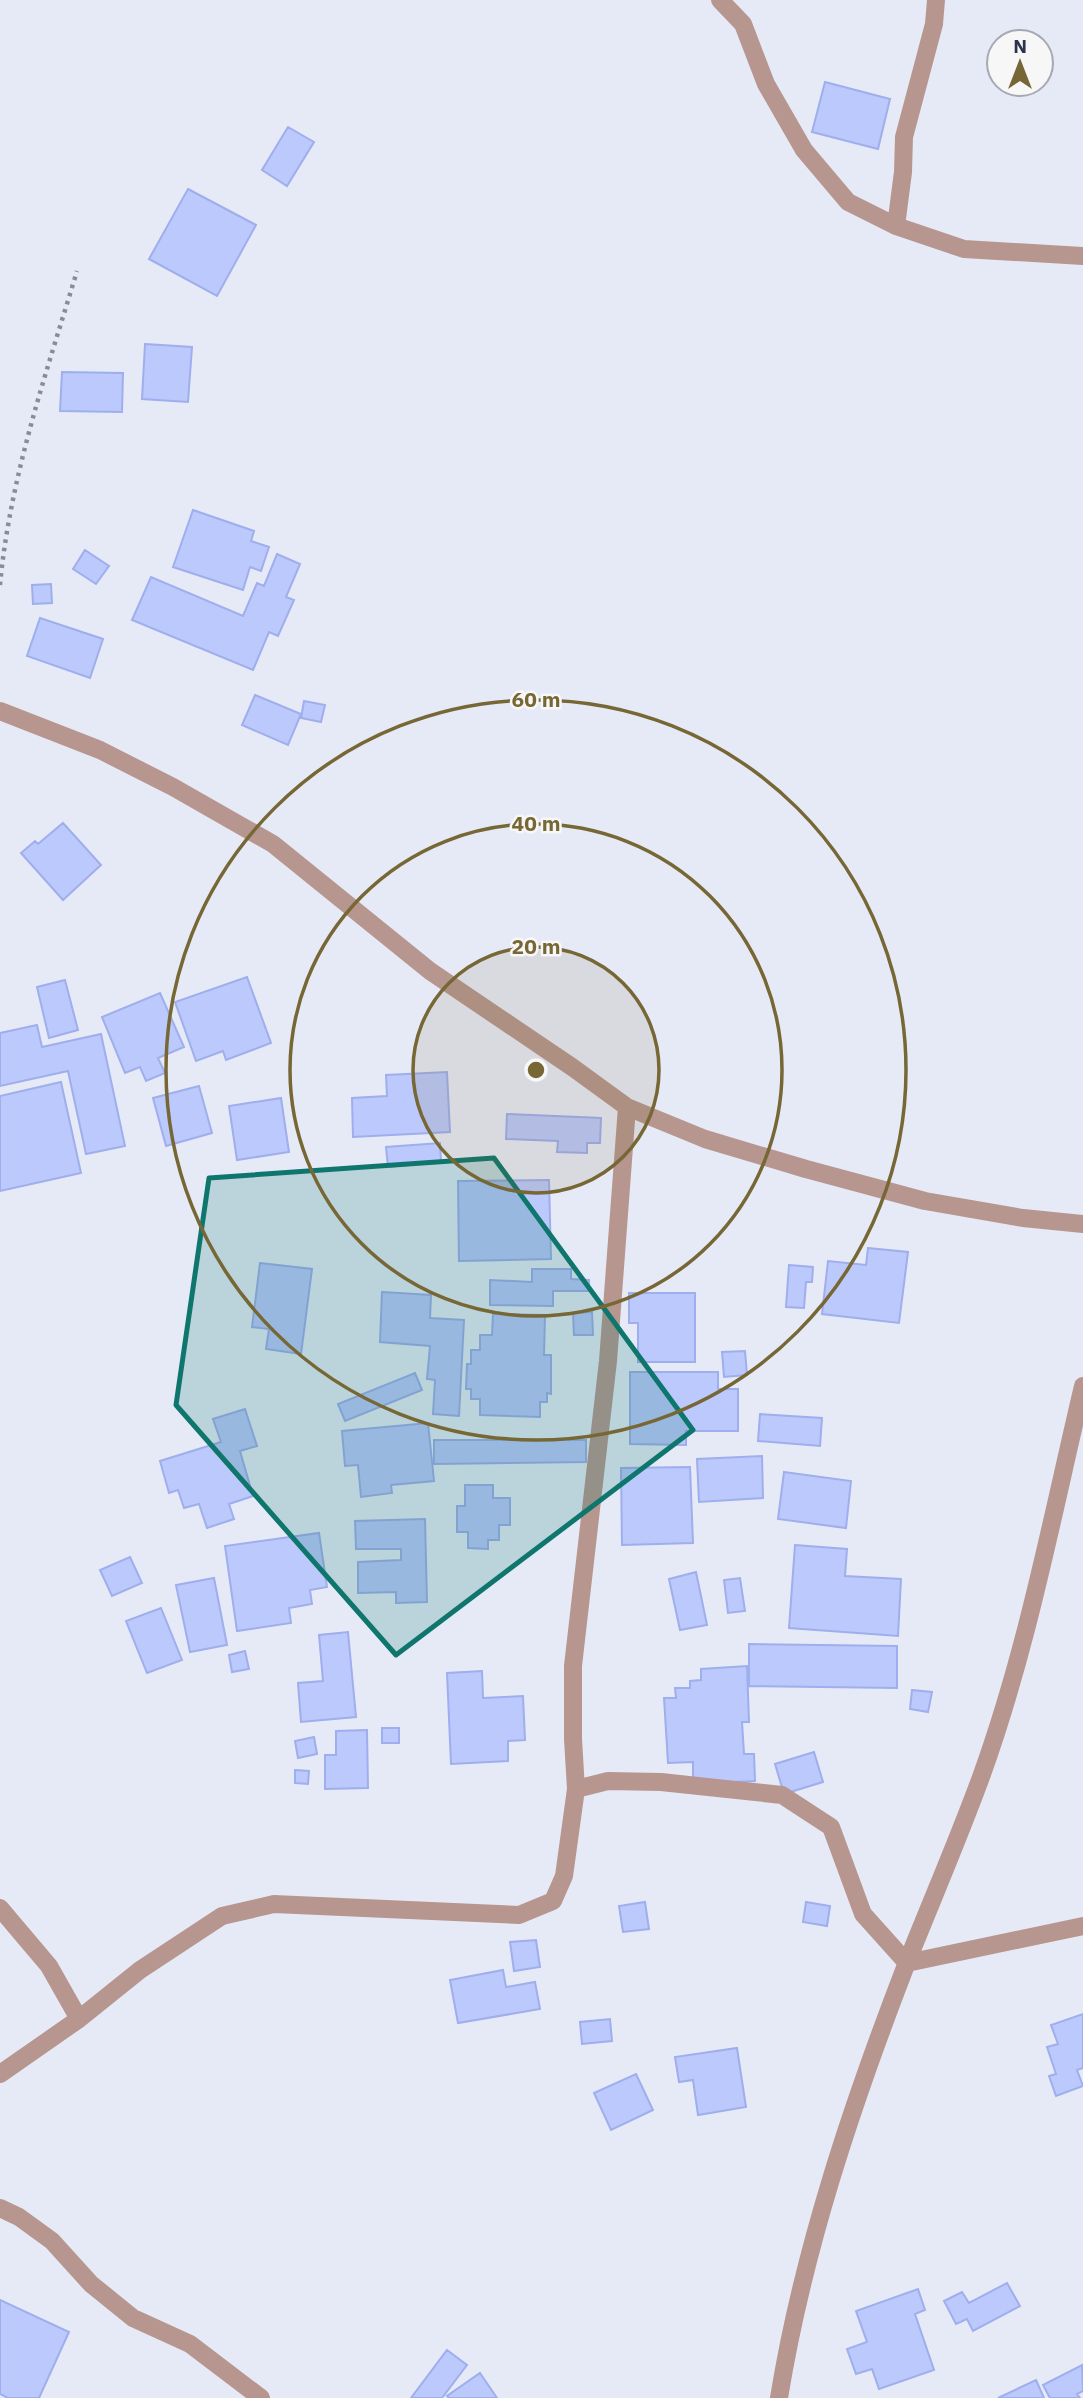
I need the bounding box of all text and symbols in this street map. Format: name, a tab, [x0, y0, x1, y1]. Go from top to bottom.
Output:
north arrow	[985, 28, 1055, 98]
text: N	[1013, 34, 1027, 58]
text: 60 m	[512, 685, 560, 713]
text: 40 m	[512, 809, 560, 837]
text: 20 m	[512, 932, 560, 960]
centre of rings	[524, 1058, 548, 1082]

